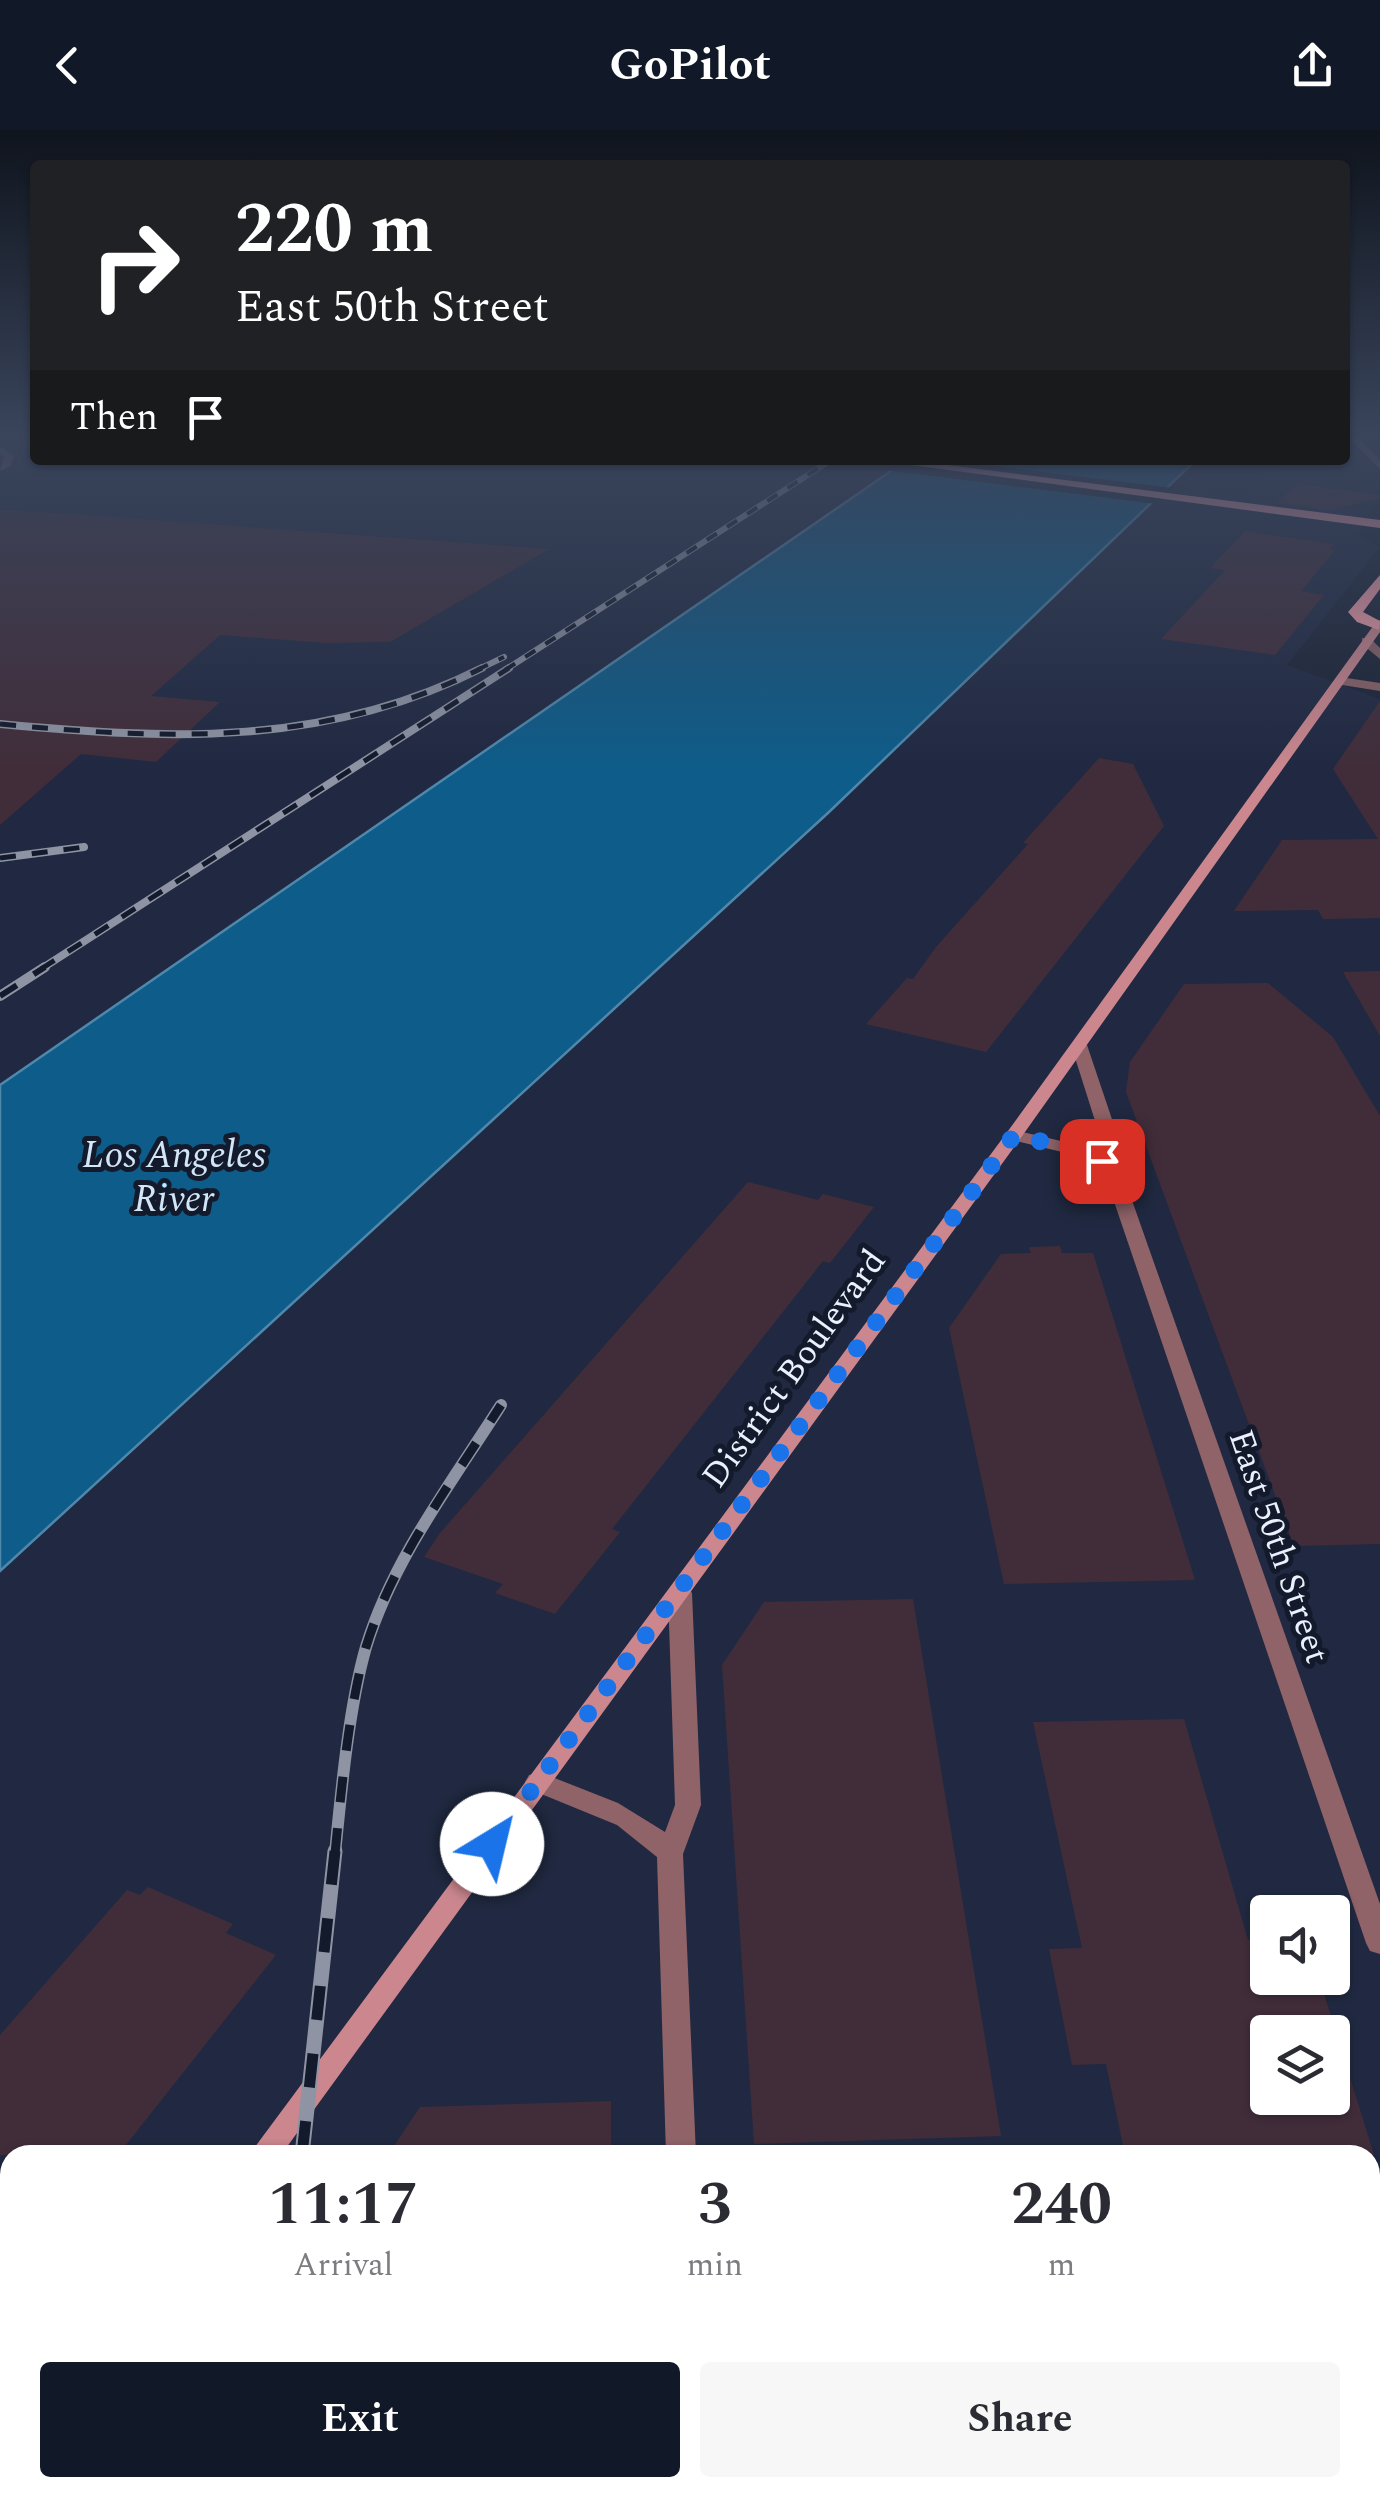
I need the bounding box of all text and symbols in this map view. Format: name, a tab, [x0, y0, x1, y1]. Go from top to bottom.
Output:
text: GoPilot	[609, 31, 771, 100]
icon: back	[40, 38, 95, 93]
icon: share	[1285, 38, 1340, 93]
text: 220 m	[235, 177, 433, 283]
icon: right	[70, 200, 200, 330]
text: East 50th Street	[235, 273, 549, 342]
text: Then	[70, 389, 158, 447]
icon: arrive	[178, 390, 233, 445]
pin	[1060, 1119, 1145, 1204]
water label: Los Angeles River	[82, 1127, 266, 1229]
icon: arrive	[1075, 1134, 1130, 1189]
street label: District Boulevard	[689, 1238, 899, 1500]
street label: East 50th Street	[1214, 1422, 1343, 1671]
position arrow	[440, 1792, 544, 1896]
map controls	[1250, 1895, 1350, 2115]
button: sound	[1250, 1895, 1350, 1995]
button: layers	[1250, 2015, 1350, 2115]
text: 11:17	[268, 2159, 419, 2251]
text: 3	[698, 2159, 732, 2251]
text: 240	[1011, 2159, 1112, 2251]
text: Arrival	[294, 2241, 393, 2290]
text: min	[687, 2241, 743, 2290]
text: m	[1048, 2241, 1075, 2290]
button: Exit	[40, 2362, 680, 2477]
button: Share	[700, 2362, 1340, 2477]

